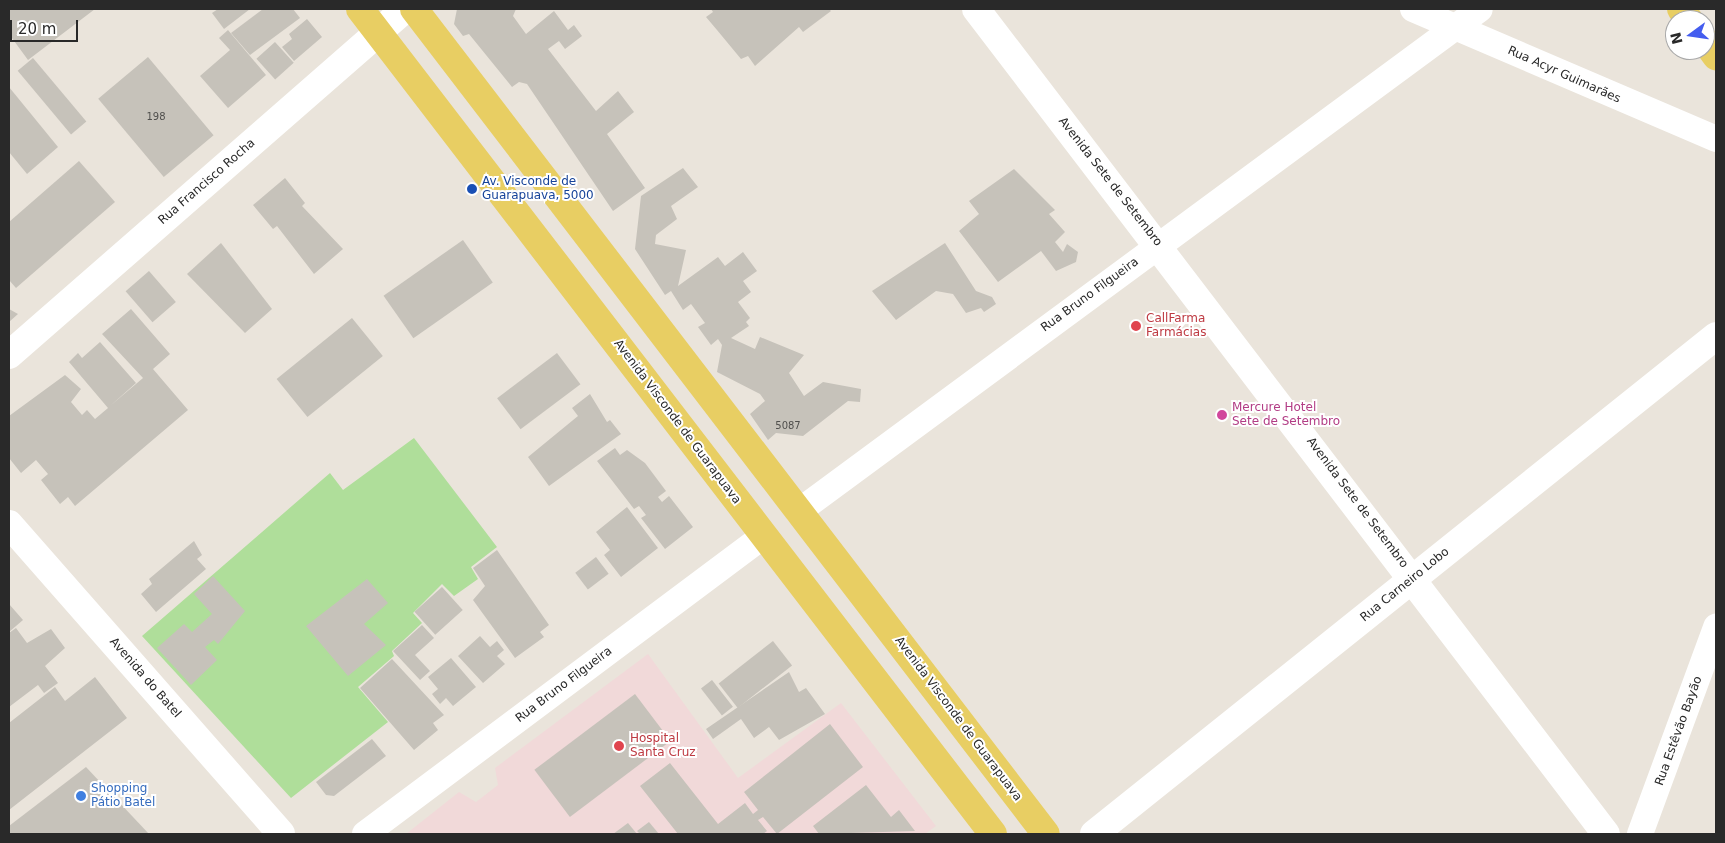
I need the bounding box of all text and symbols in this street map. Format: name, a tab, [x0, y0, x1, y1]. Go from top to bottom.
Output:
scale bar	[12, 10, 80, 42]
north arrow	[1665, 10, 1715, 60]
text: 20 m	[18, 20, 56, 38]
text: N	[1667, 31, 1686, 46]
street label: Rua Acyr Guimarães	[1505, 44, 1623, 106]
house number: 198	[146, 111, 166, 123]
street label: Avenida Sete de Setembro	[1055, 115, 1165, 249]
street label: Rua Francisco Rocha	[156, 136, 258, 228]
place label: Av. Visconde de Guarapuava, 5000	[482, 175, 594, 203]
marker: Av. Visconde de Guarapuava, 5000	[466, 183, 478, 195]
street label: Rua Bruno Filgueira	[1038, 255, 1142, 335]
place label: CallFarma Farmácias	[1146, 312, 1206, 340]
marker: CallFarma Farmácias	[1130, 320, 1142, 332]
street label: Avenida Visconde de Guarapuava	[610, 337, 744, 507]
place label: Mercure Hotel Sete de Setembro	[1232, 401, 1340, 429]
marker: Mercure Hotel Sete de Setembro	[1216, 409, 1228, 421]
house number: 5087	[775, 420, 801, 432]
street label: Avenida Sete de Setembro	[1303, 435, 1411, 571]
street label: Rua Carneiro Lobo	[1358, 545, 1452, 625]
street label: Avenida Visconde de Guarapuava	[891, 634, 1025, 804]
street label: Avenida do Batel	[106, 635, 184, 721]
street label: Rua Bruno Filgueira	[513, 644, 615, 726]
street label: Rua Estêvão Bayão	[1652, 674, 1706, 788]
place label: Hospital Santa Cruz	[630, 732, 696, 760]
marker: Hospital Santa Cruz	[612, 739, 626, 753]
place label: Shopping Pátio Batel	[91, 782, 155, 810]
marker: Shopping Pátio Batel	[75, 790, 87, 802]

